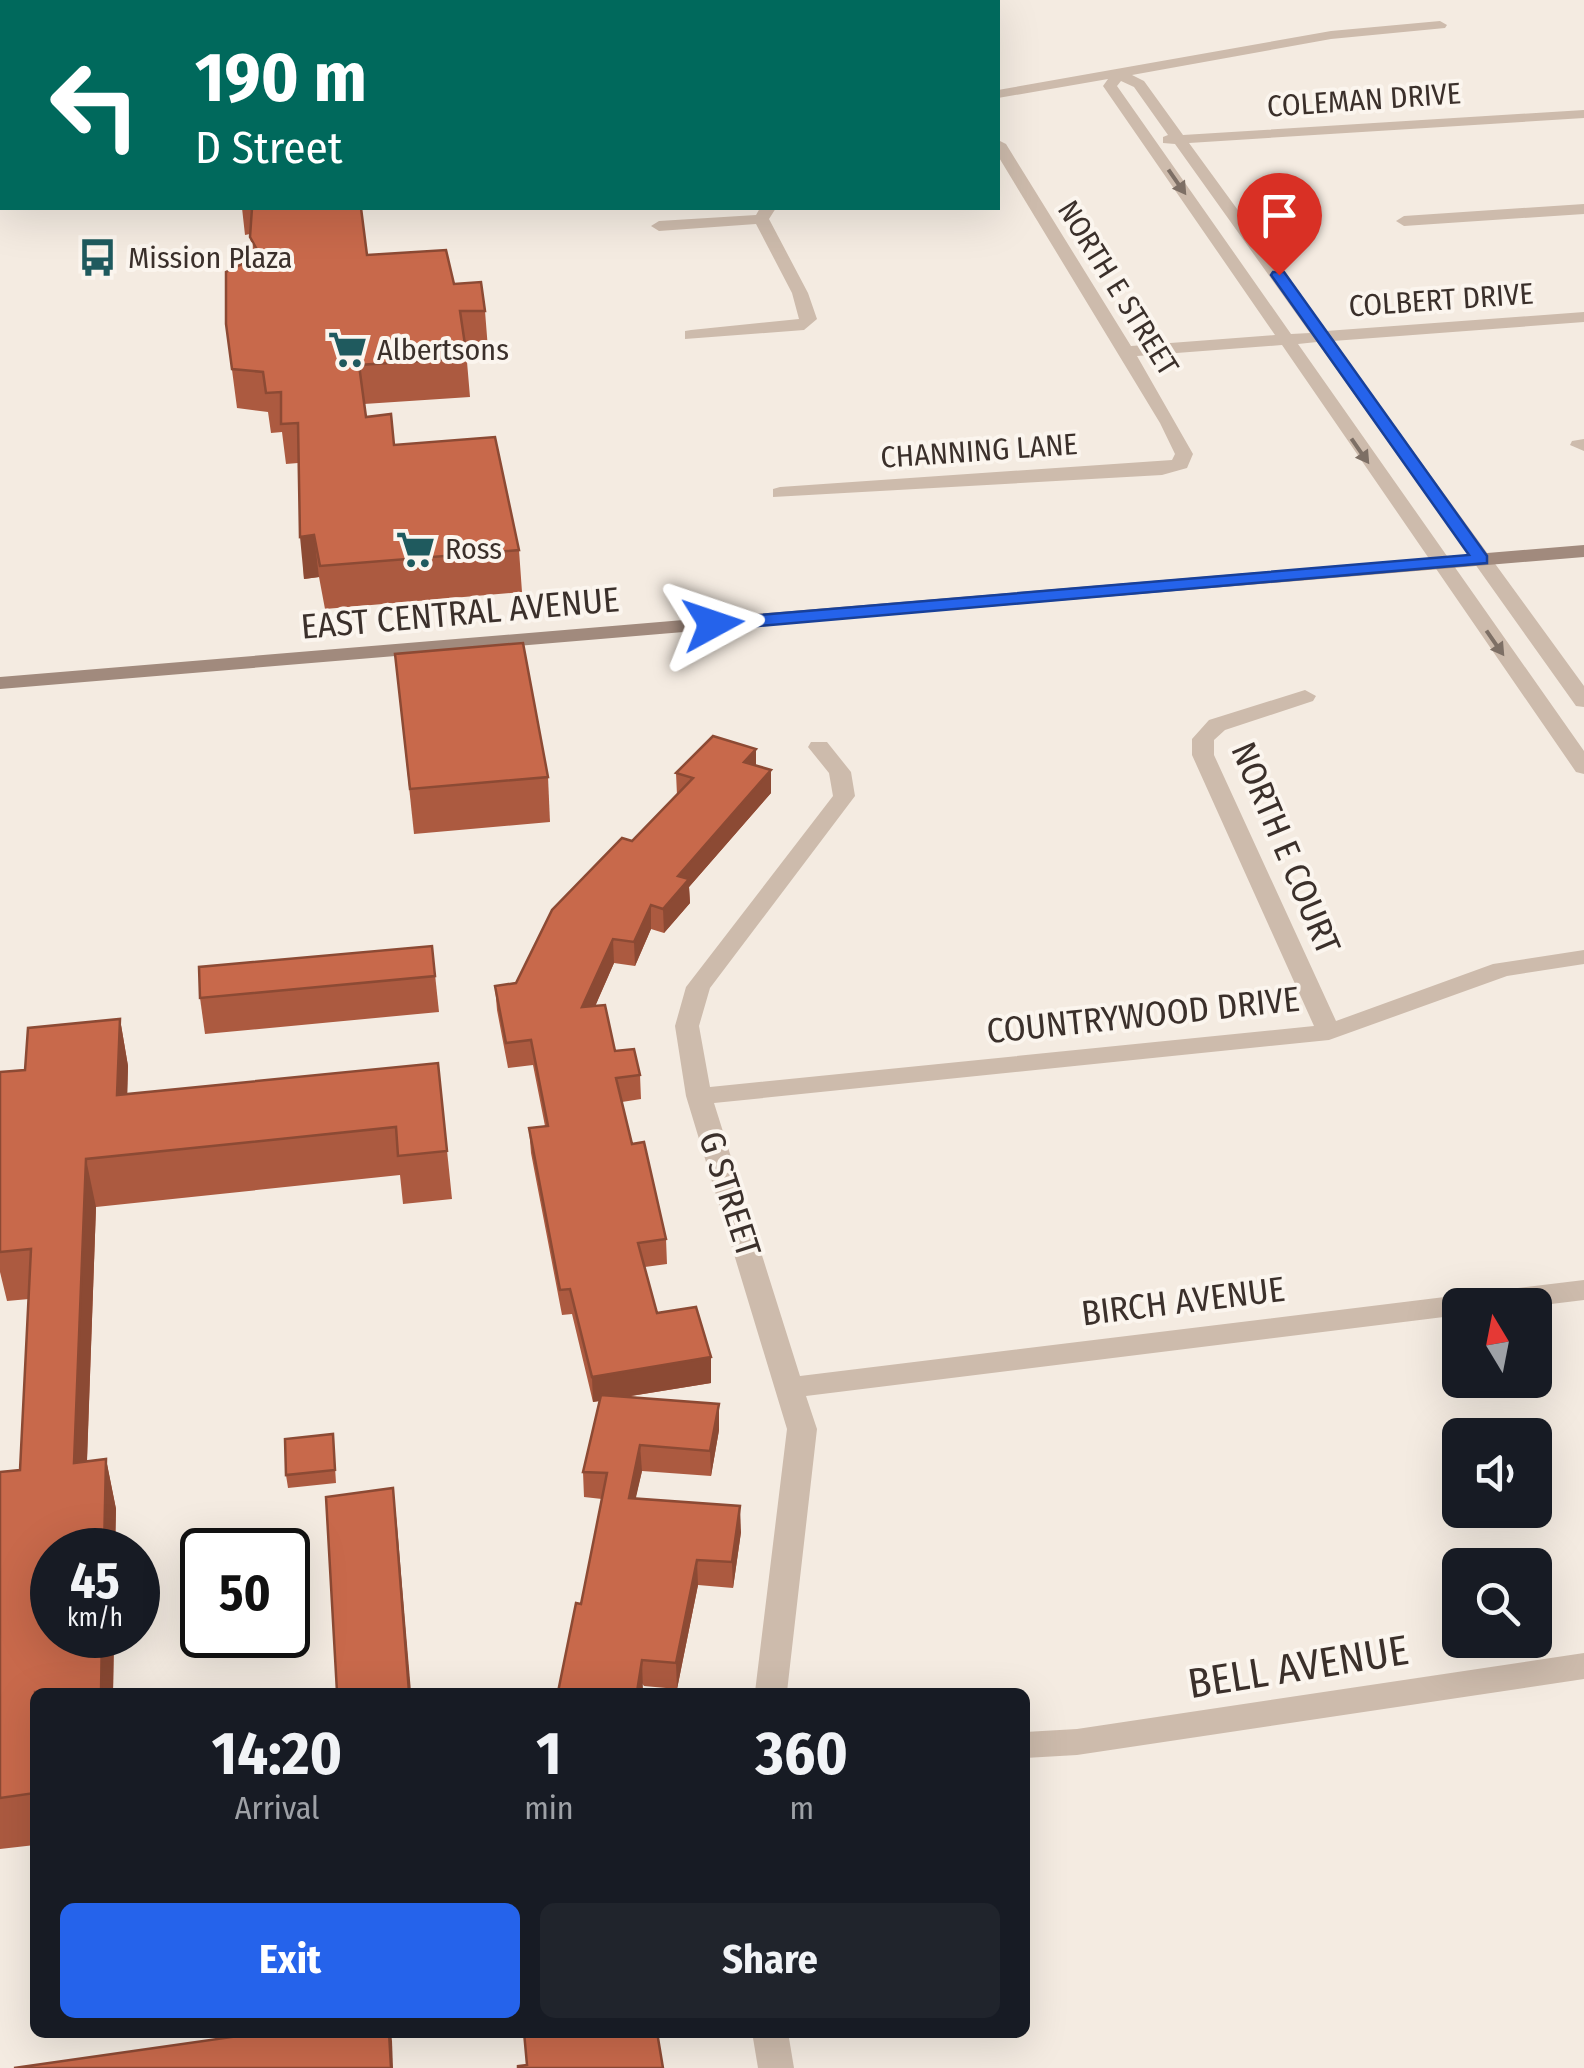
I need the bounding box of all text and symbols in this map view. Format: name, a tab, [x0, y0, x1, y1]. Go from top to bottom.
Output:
text: 190 m	[195, 36, 367, 120]
icon: left	[30, 40, 160, 170]
street label: COLEMAN DRIVE	[1266, 75, 1462, 125]
text: D Street	[195, 121, 342, 175]
one-way arrow	[1167, 169, 1186, 196]
pin	[1237, 173, 1322, 276]
icon: arrive	[1252, 188, 1307, 243]
street label: NORTH E STREET	[1050, 194, 1186, 382]
bus stop icon: Mission Plaza	[77, 237, 119, 279]
place label: Mission Plaza	[128, 240, 292, 276]
street label: COLBERT DRIVE	[1348, 276, 1534, 324]
supermarket icon: Albertsons	[326, 329, 368, 371]
place label: Albertsons	[377, 332, 509, 368]
street label: CHANNING LANE	[879, 426, 1079, 476]
one-way arrow	[1350, 437, 1369, 464]
supermarket icon: Ross	[394, 528, 436, 570]
place label: Ross	[445, 531, 502, 567]
position arrow	[661, 572, 765, 676]
street label: EAST CENTRAL AVENUE	[299, 578, 621, 648]
one-way arrow	[1485, 629, 1504, 656]
street label: NORTH E COURT	[1222, 736, 1350, 961]
street label: COUNTRYWOOD DRIVE	[985, 978, 1301, 1052]
street label: G STREET	[690, 1126, 770, 1263]
street label: BIRCH AVENUE	[1079, 1268, 1287, 1334]
north arrow	[1442, 1288, 1552, 1398]
map controls	[1442, 1288, 1552, 1658]
button: sound	[1442, 1418, 1552, 1528]
speed limit sign: 50	[180, 1528, 310, 1658]
button: search	[1442, 1548, 1552, 1658]
text: 45	[70, 1551, 120, 1611]
text: km/h	[67, 1603, 123, 1633]
street label: BELL AVENUE	[1184, 1625, 1412, 1709]
text: 14:20	[212, 1718, 342, 1790]
text: 1	[536, 1718, 562, 1790]
text: 360	[756, 1718, 848, 1790]
text: Arrival	[235, 1789, 320, 1827]
text: min	[524, 1789, 574, 1827]
text: m	[790, 1789, 814, 1827]
button: Exit	[60, 1903, 520, 2018]
button: Share	[540, 1903, 1000, 2018]

